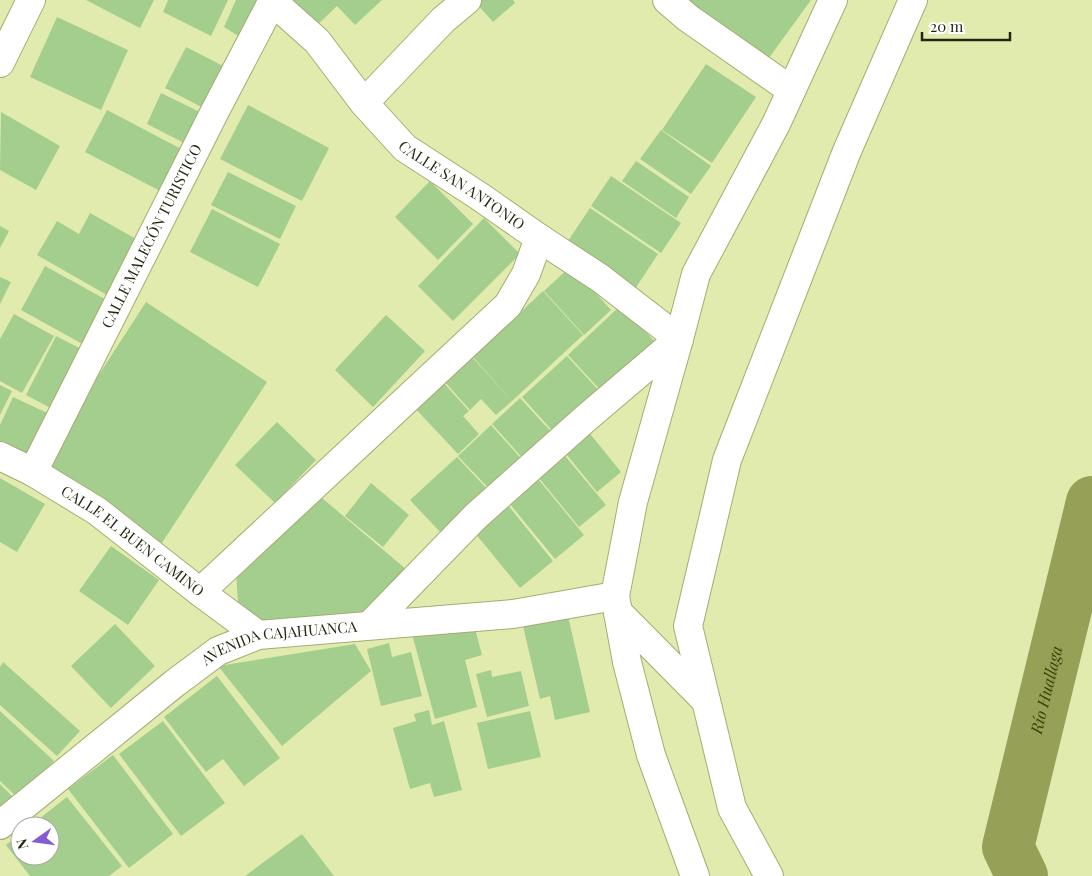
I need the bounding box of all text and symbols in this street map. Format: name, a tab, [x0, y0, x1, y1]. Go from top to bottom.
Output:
scale bar	[922, 10, 1010, 42]
text: 20 m	[930, 16, 964, 36]
street label: CALLE SAN ANTONIO	[394, 136, 529, 234]
street label: CALLE MALECÓN TURISTICO	[96, 140, 206, 331]
street label: CALLE EL BUEN CAMINO	[58, 480, 209, 601]
street label: AVENIDA CAJAHUANCA	[196, 616, 358, 670]
water label: Río Huallaga	[1025, 644, 1067, 737]
north arrow	[10, 816, 60, 866]
text: N	[11, 837, 32, 851]

